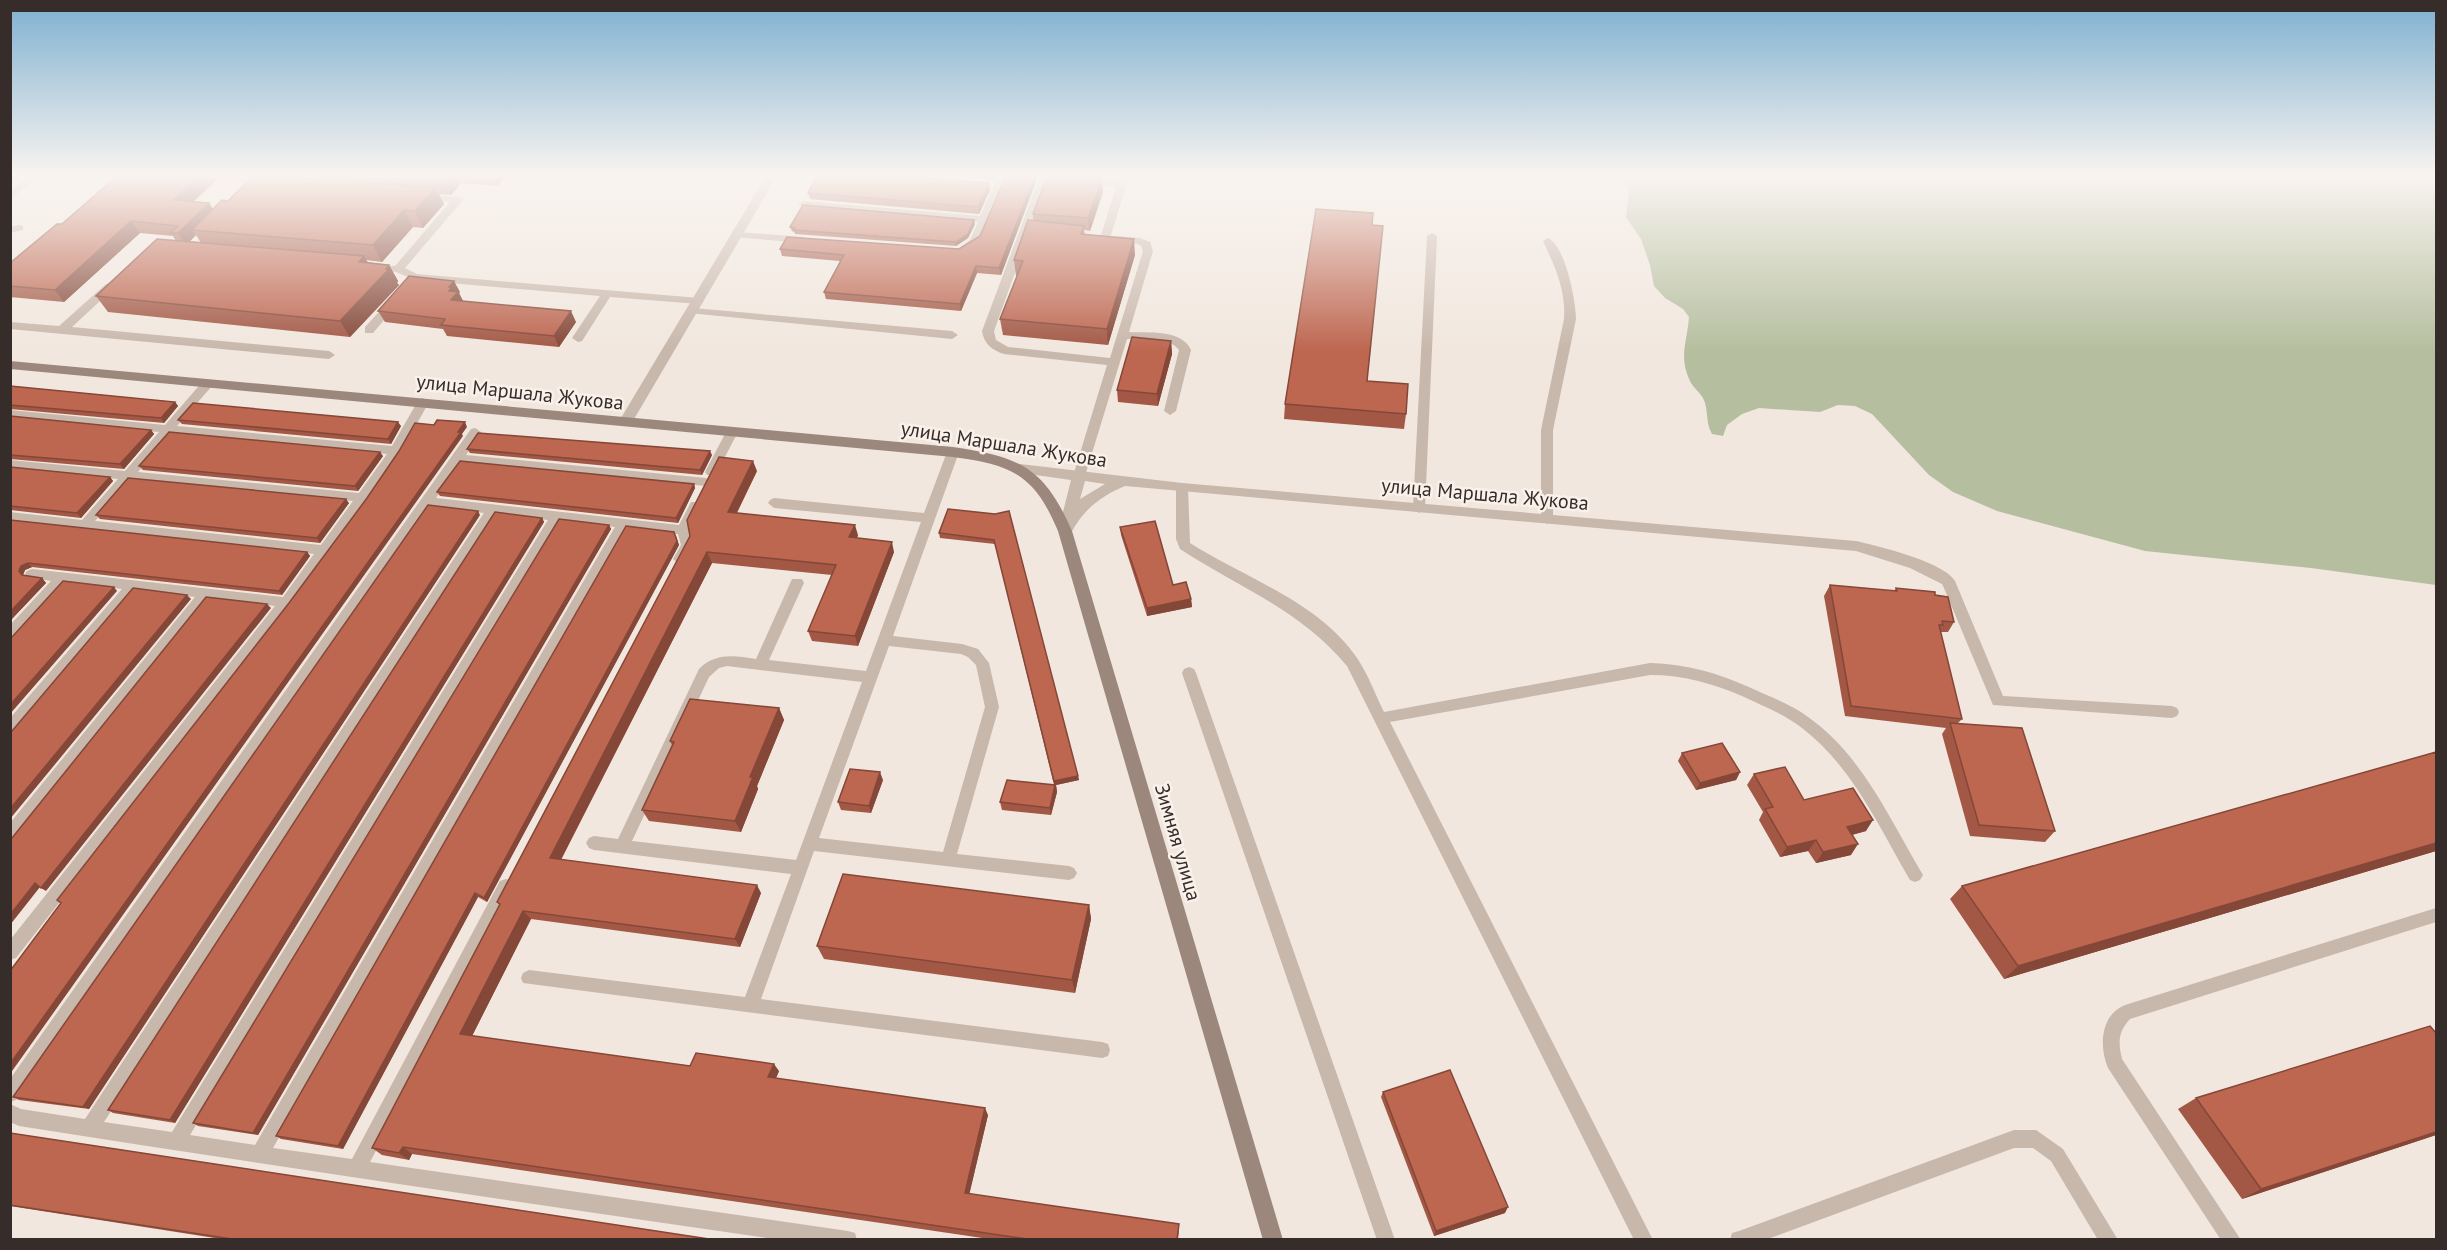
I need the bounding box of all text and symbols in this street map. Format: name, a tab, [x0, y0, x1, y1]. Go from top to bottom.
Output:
street label: улица Маршала Жукова	[415, 368, 625, 416]
street label: улица Маршала Жукова	[899, 415, 1109, 473]
street label: улица Маршала Жукова	[1380, 472, 1590, 516]
street label: Зимняя улица	[1149, 780, 1207, 904]

